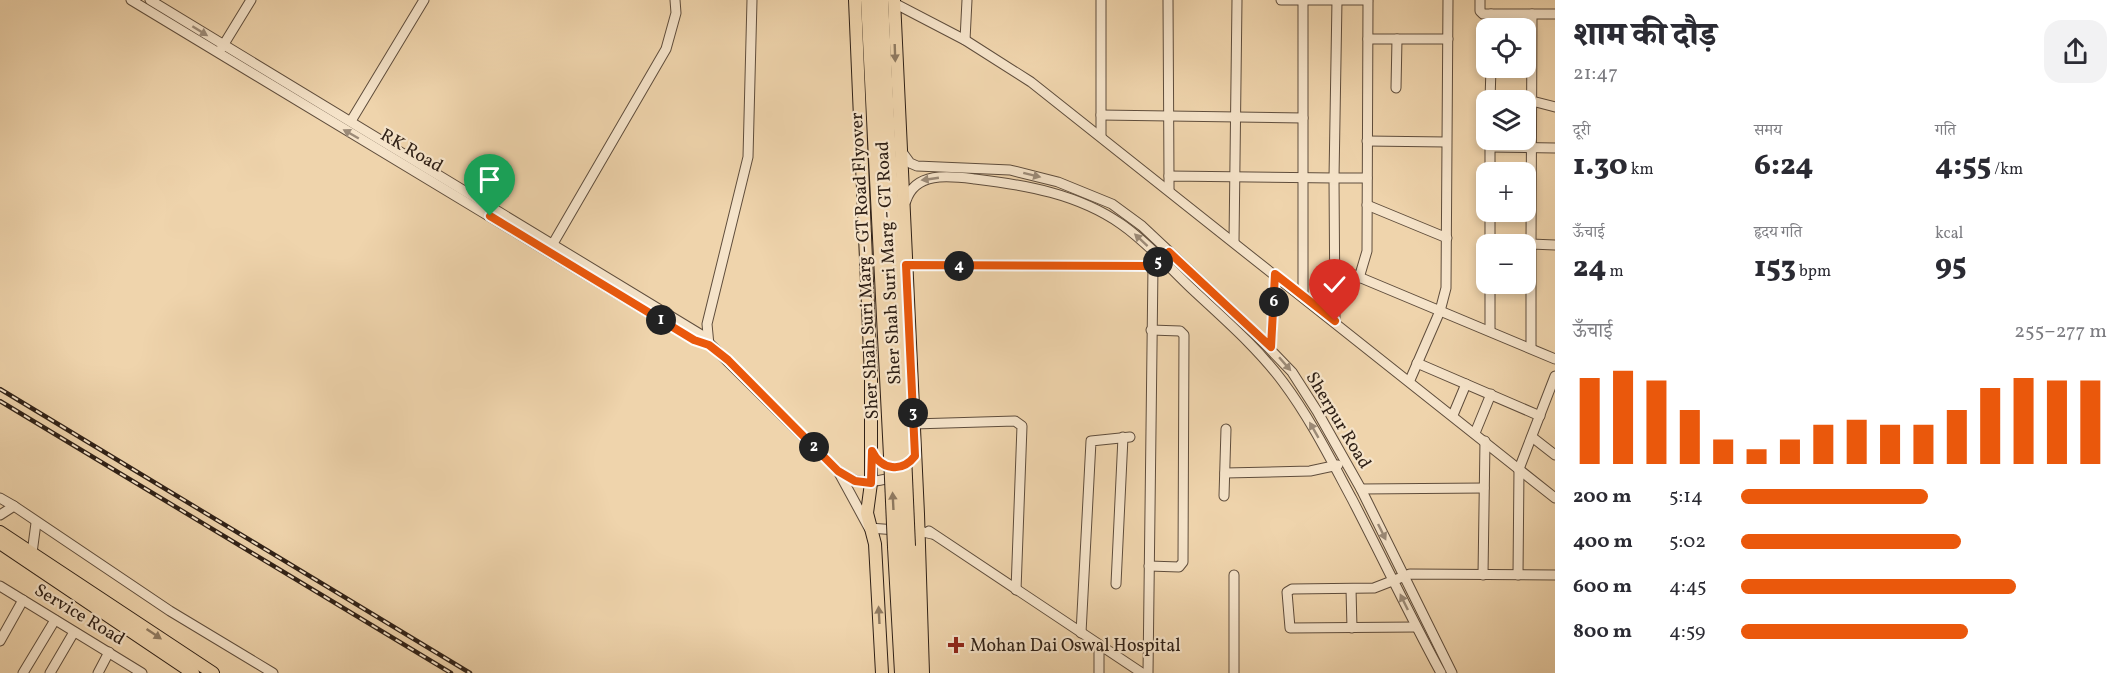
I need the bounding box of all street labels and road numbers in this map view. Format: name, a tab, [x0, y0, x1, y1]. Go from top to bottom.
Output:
street label: Sher Shah Suri Marg - GT Road Flyover	[845, 111, 886, 420]
street label: RK Road	[375, 123, 447, 179]
street label: Sher Shah Suri Marg - GT Road	[871, 140, 908, 385]
street label: Sherpur Road	[1299, 368, 1376, 474]
street label: Service Road	[29, 578, 129, 652]

